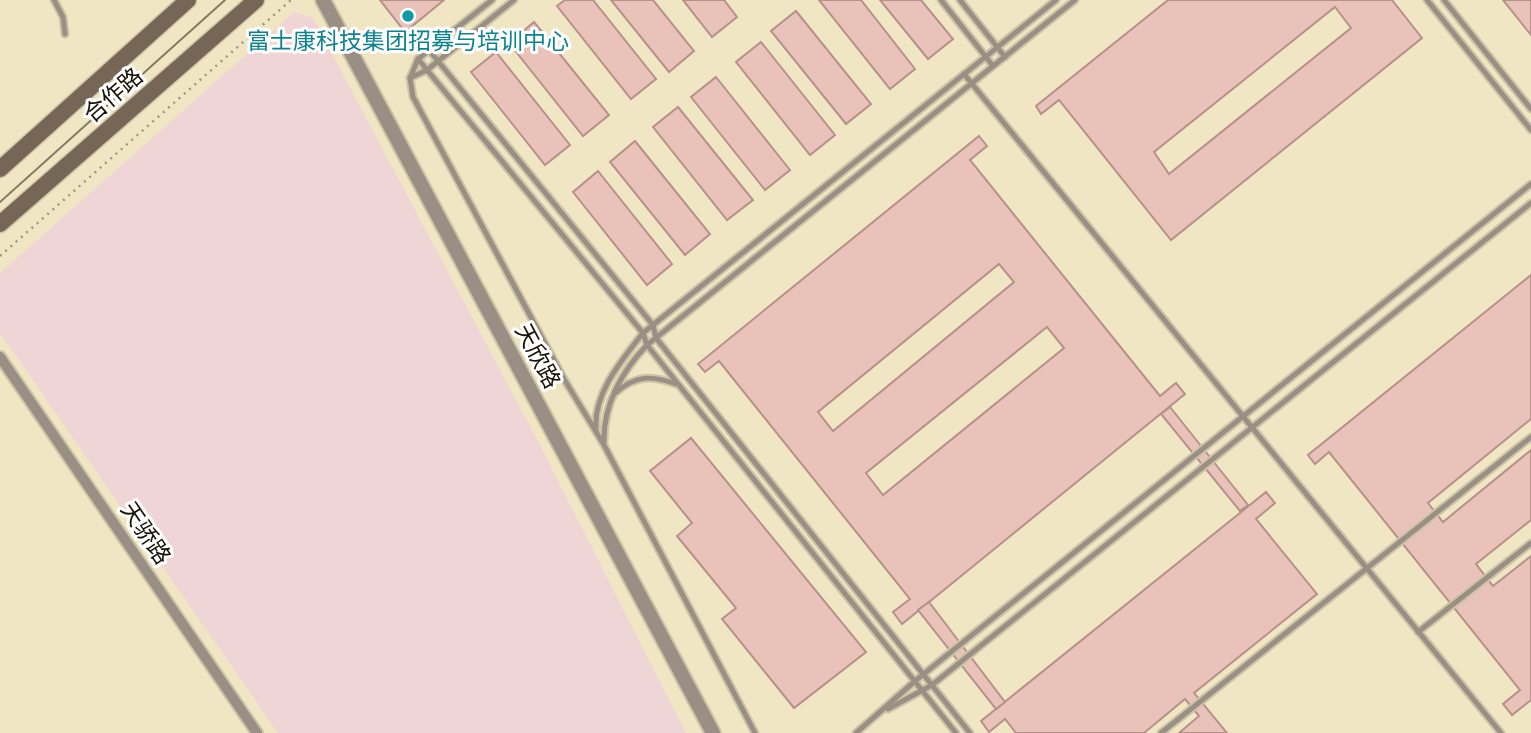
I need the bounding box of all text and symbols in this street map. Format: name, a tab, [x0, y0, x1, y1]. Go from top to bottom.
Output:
marker: 富士康科技集团招募与培训中心	[400, 8, 416, 24]
place label: 富士康科技集团招募与培训中心	[247, 27, 569, 55]
street label: 合作路	[78, 62, 148, 128]
street label: 天欣路	[509, 319, 567, 393]
street label: 天骄路	[115, 497, 177, 569]

